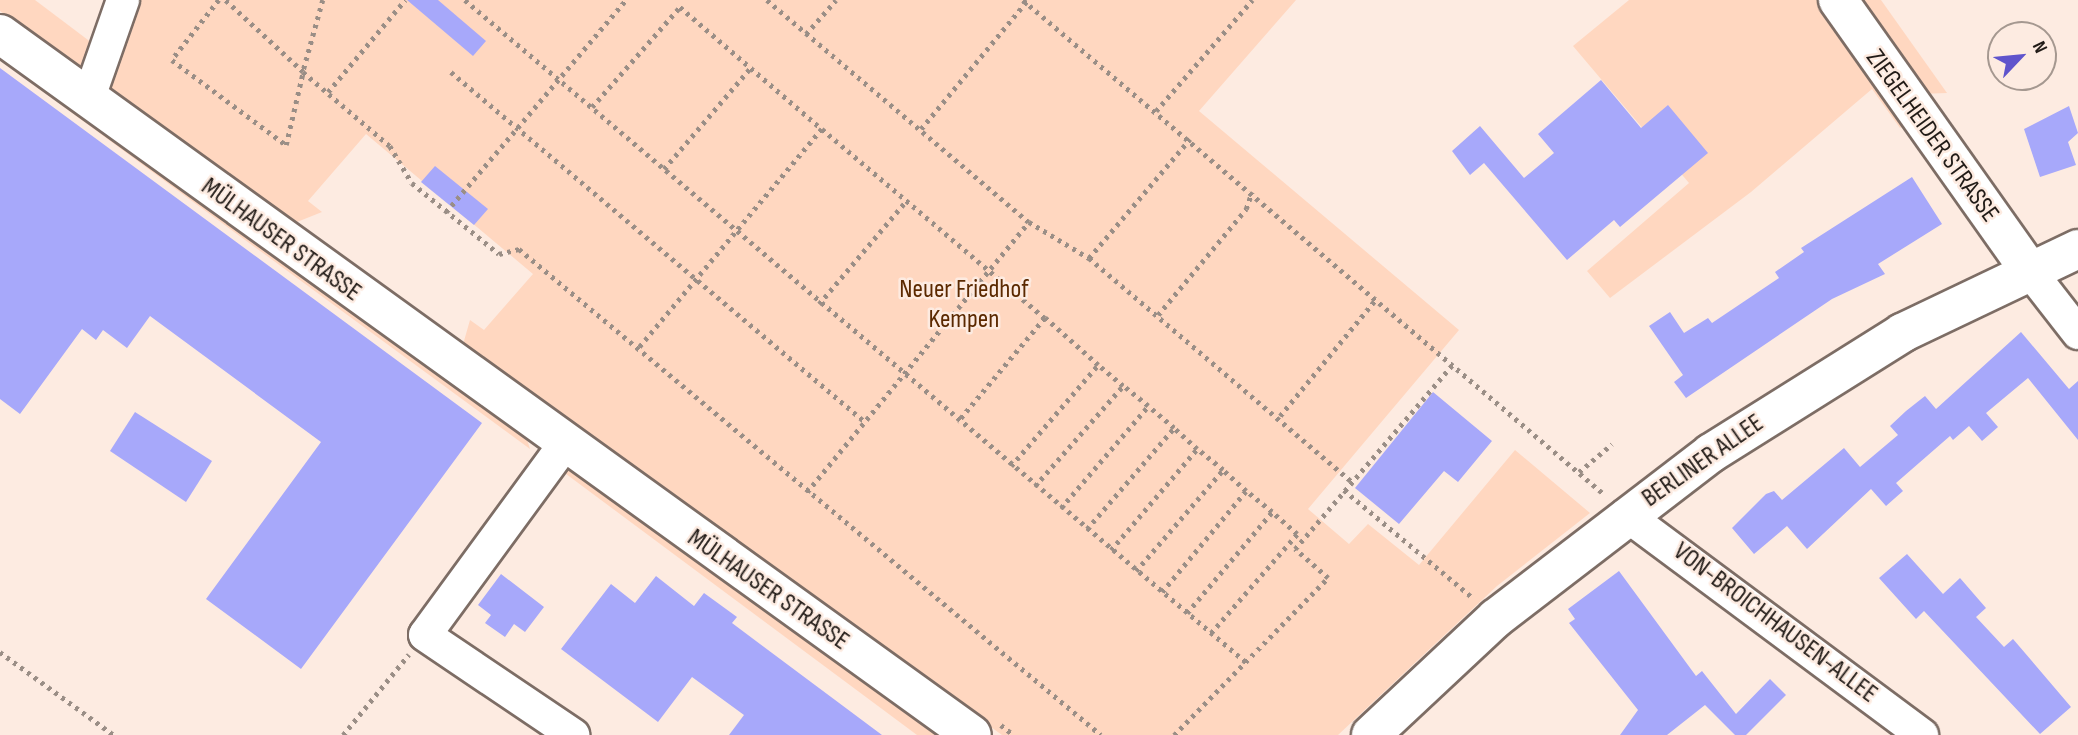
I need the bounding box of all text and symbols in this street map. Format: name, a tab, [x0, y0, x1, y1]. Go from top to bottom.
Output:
north arrow	[1987, 21, 2057, 91]
text: N	[2027, 38, 2052, 57]
street label: ZIEGELHEIDER STRASSE	[1859, 44, 2005, 228]
street label: MÜLHAUSER STRASSE	[195, 172, 367, 308]
park label: Neuer Friedhof Kempen	[899, 274, 1029, 336]
street label: BERLINER ALLEE	[1636, 408, 1770, 514]
street label: MÜLHAUSER STRASSE	[681, 523, 855, 657]
street label: VON-BROICHHAUSEN-ALLEE	[1667, 536, 1883, 710]

